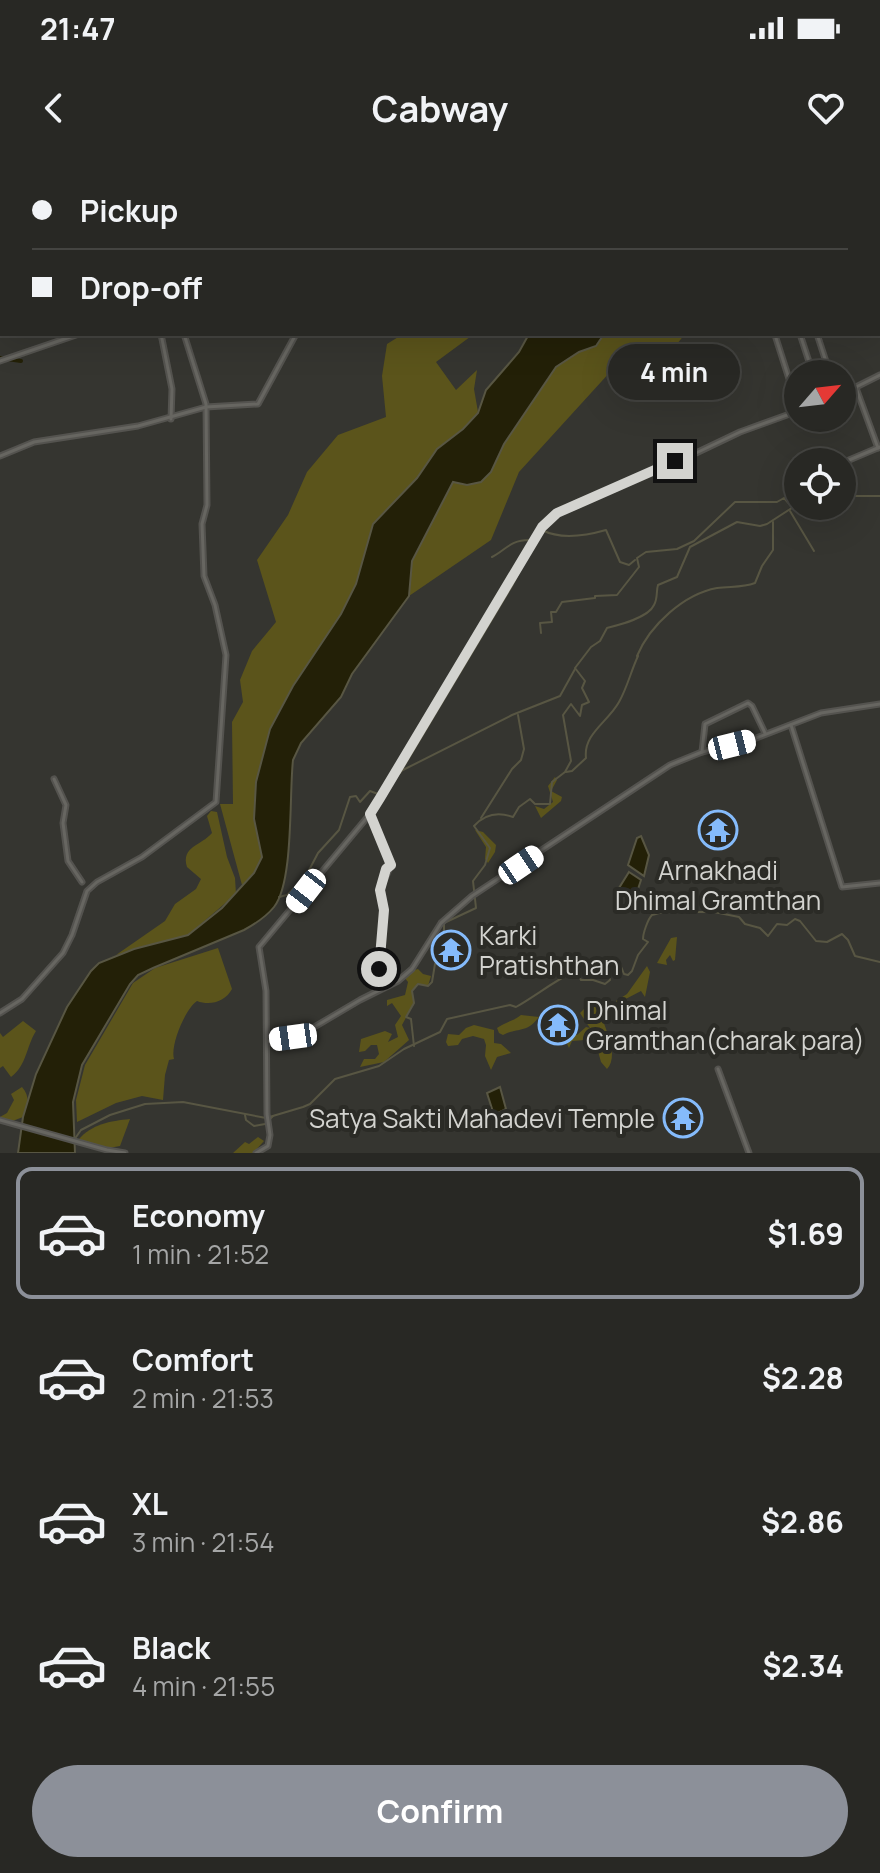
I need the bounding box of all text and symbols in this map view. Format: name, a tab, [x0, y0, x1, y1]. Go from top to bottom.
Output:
text: 21:47	[40, 8, 116, 49]
text: Cabway	[372, 84, 508, 133]
icon: back	[32, 86, 76, 130]
icon: heart	[804, 86, 848, 130]
text: Pickup	[80, 190, 178, 231]
text: Drop-off	[80, 267, 202, 308]
callout: 4 min	[609, 345, 741, 401]
text: 4 min	[640, 354, 708, 390]
north arrow	[784, 360, 856, 432]
map controls	[784, 360, 856, 520]
route end	[657, 443, 693, 479]
button: locate	[784, 448, 856, 520]
car	[706, 728, 758, 762]
temple icon: Arnakhadi Dhimal Gramthan	[697, 809, 739, 851]
car	[494, 842, 548, 888]
place label: Arnakhadi Dhimal Gramthan	[615, 852, 821, 918]
car	[282, 865, 330, 917]
place label: Karki Pratishthan	[479, 917, 619, 983]
temple icon: Karki Pratishthan	[430, 929, 472, 971]
route start	[361, 951, 397, 987]
place label: Dhimal Gramthan(charak para)	[586, 992, 865, 1058]
temple icon: Dhimal Gramthan(charak para)	[537, 1004, 579, 1046]
car	[268, 1022, 318, 1052]
temple icon: Satya Sakti Mahadevi Temple	[662, 1097, 704, 1139]
place label: Satya Sakti Mahadevi Temple	[309, 1100, 655, 1136]
text: Economy	[132, 1195, 265, 1236]
icon: car	[36, 1197, 108, 1269]
text: $1.69	[768, 1213, 844, 1254]
text: 1 min · 21:52	[132, 1236, 269, 1272]
text: Comfort	[132, 1339, 254, 1380]
icon: car	[36, 1341, 108, 1413]
text: $2.28	[762, 1357, 844, 1398]
text: 2 min · 21:53	[132, 1380, 274, 1416]
text: XL	[132, 1483, 168, 1524]
icon: car	[36, 1485, 108, 1557]
text: $2.86	[761, 1501, 844, 1542]
text: 3 min · 21:54	[132, 1524, 275, 1560]
text: Black	[132, 1627, 210, 1668]
icon: car	[36, 1629, 108, 1701]
text: $2.34	[762, 1645, 844, 1686]
text: 4 min · 21:55	[132, 1668, 275, 1704]
button: Confirm	[32, 1765, 848, 1857]

